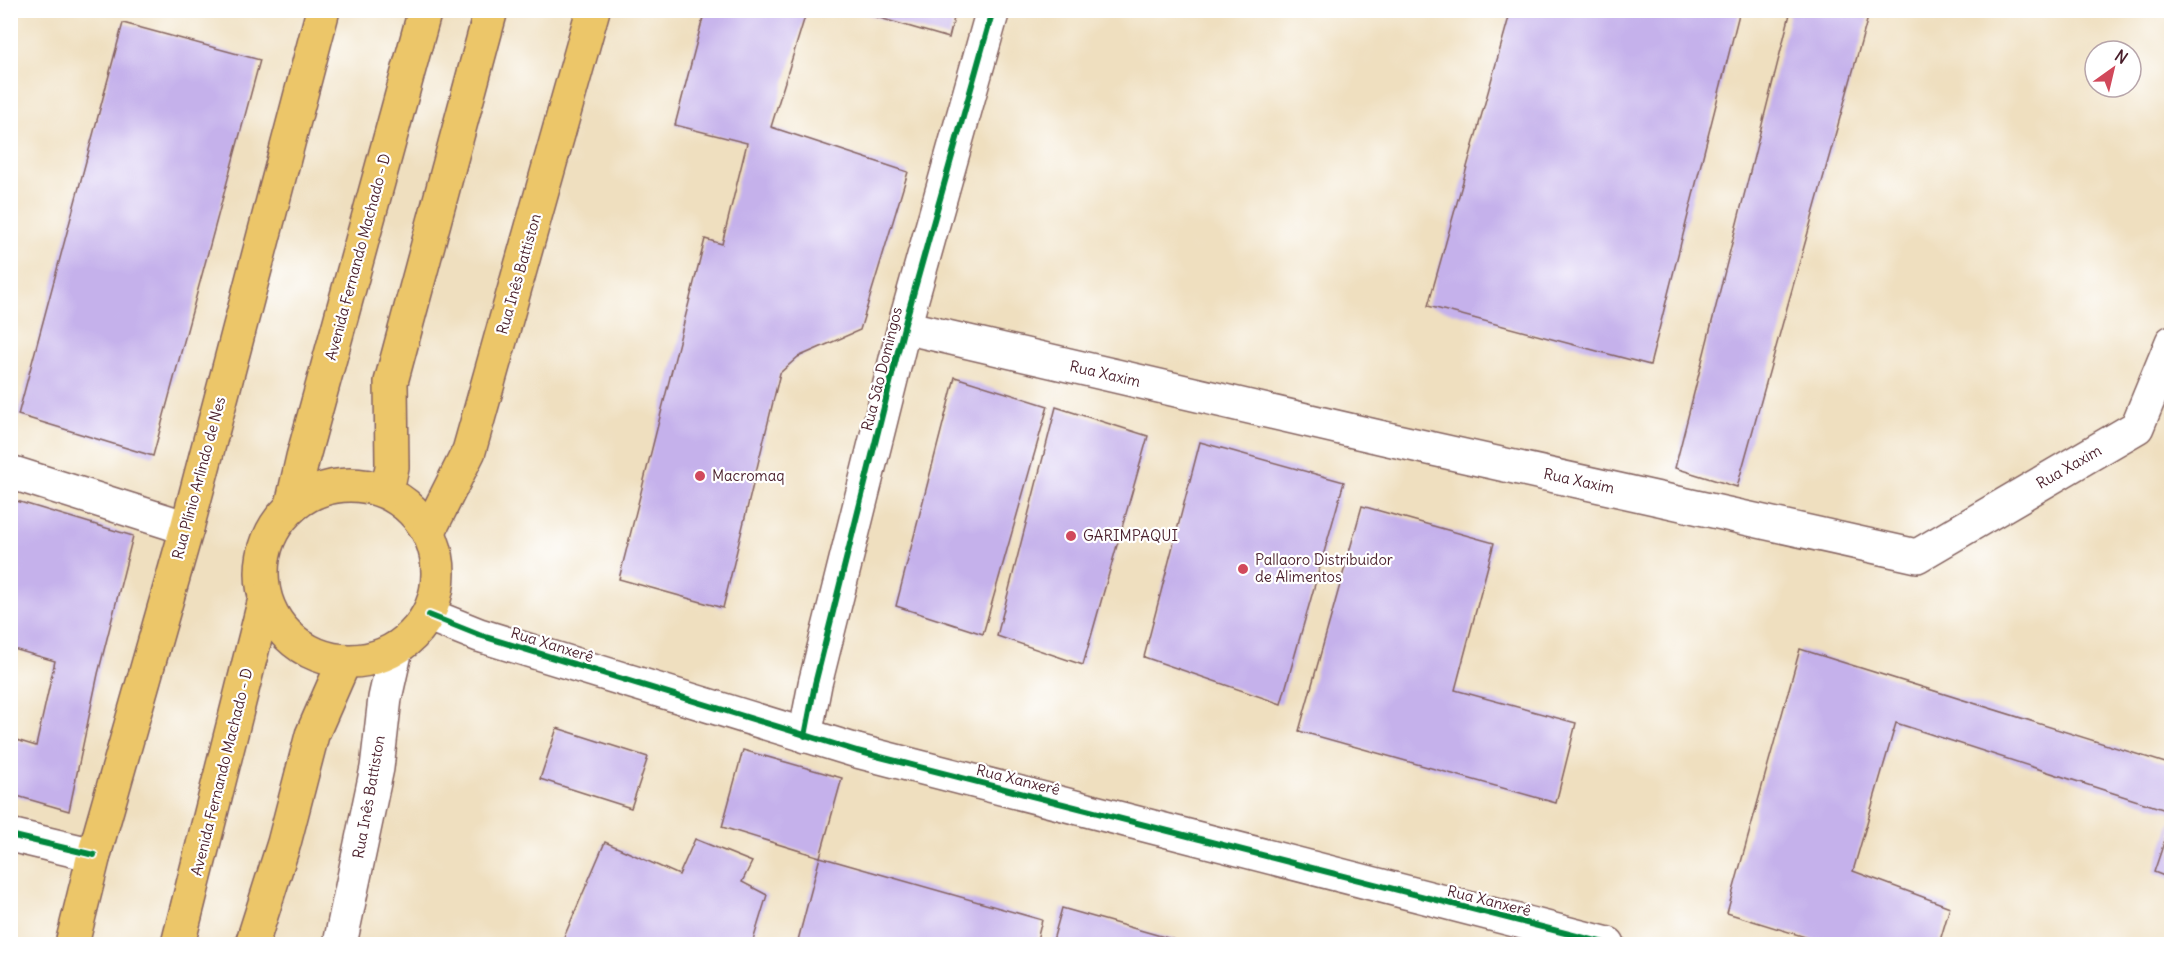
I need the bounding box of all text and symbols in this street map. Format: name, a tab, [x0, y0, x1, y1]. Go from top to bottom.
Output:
north arrow	[2083, 39, 2143, 99]
text: N	[2111, 45, 2132, 68]
street label: Avenida Fernando Machado - D	[321, 151, 394, 362]
street label: Rua Inês Battiston	[492, 211, 545, 336]
street label: Rua São Domingos	[857, 305, 906, 433]
street label: Rua Xaxim	[1068, 356, 1142, 391]
street label: Rua Plínio Arlindo de Nes	[168, 394, 229, 561]
street label: Rua Xaxim	[2033, 440, 2105, 493]
street label: Rua Xaxim	[1542, 464, 1616, 497]
place label: Macromaq	[712, 466, 785, 485]
marker: Macromaq	[693, 469, 707, 483]
place label: GARIMPAQUI	[1083, 526, 1178, 545]
marker: GARIMPAQUI	[1064, 529, 1078, 543]
place label: Pallaoro Distribuidor de Alimentos	[1255, 550, 1393, 586]
marker: Pallaoro Distribuidor de Alimentos	[1236, 562, 1250, 576]
street label: Rua Xanxerê	[508, 623, 596, 666]
street label: Avenida Fernando Machado - D	[186, 666, 257, 878]
street label: Rua Inês Battiston	[348, 734, 389, 860]
street label: Rua Xanxerê	[974, 760, 1062, 799]
street label: Rua Xanxerê	[1445, 881, 1533, 920]

